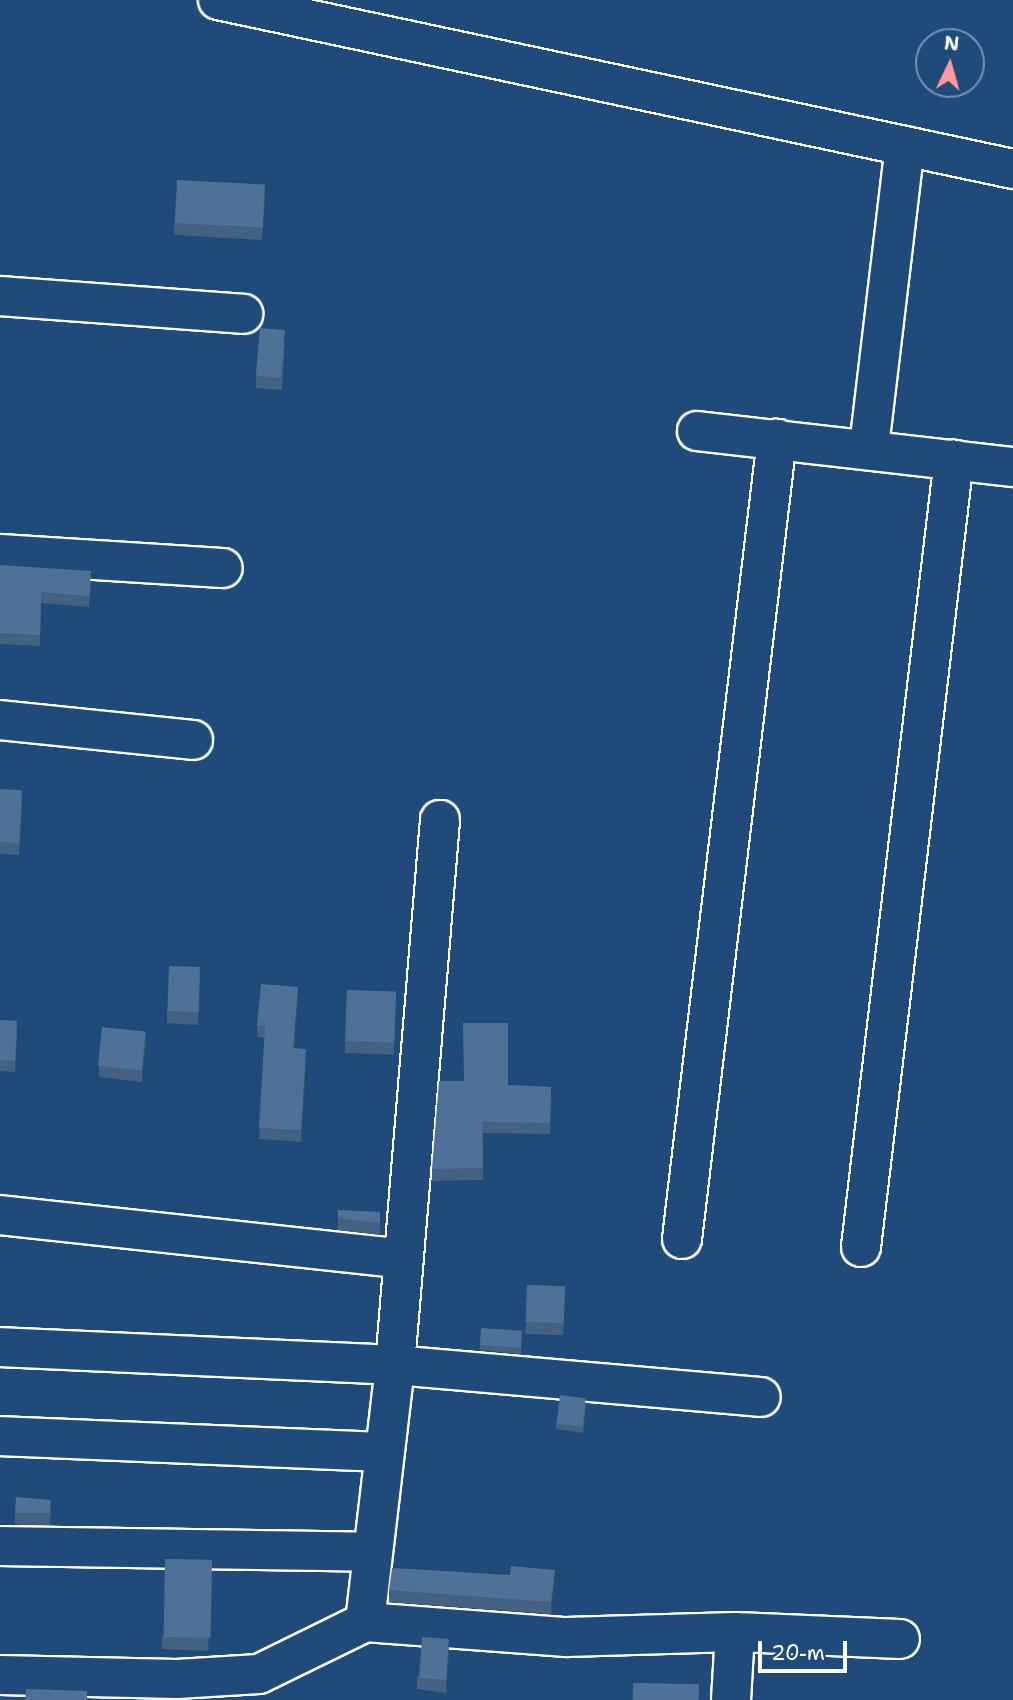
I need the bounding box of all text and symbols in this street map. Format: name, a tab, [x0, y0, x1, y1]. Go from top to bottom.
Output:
north arrow	[915, 28, 985, 98]
text: N	[943, 30, 960, 57]
scale bar	[761, 1626, 850, 1670]
text: 20 m	[771, 1639, 825, 1667]

